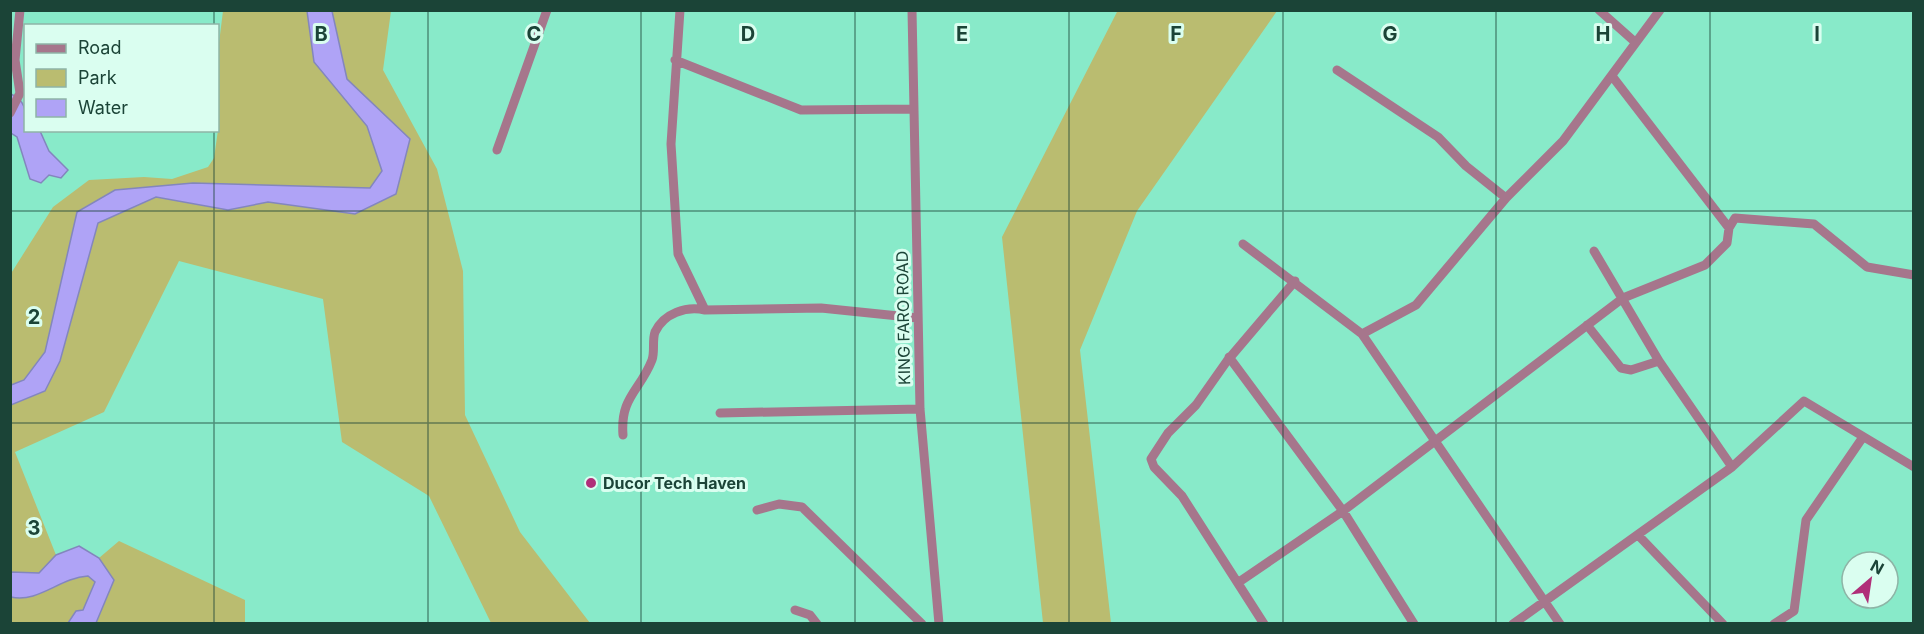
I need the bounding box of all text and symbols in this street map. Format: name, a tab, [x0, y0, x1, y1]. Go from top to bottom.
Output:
text: B	[314, 22, 328, 46]
text: C	[527, 22, 541, 46]
text: D	[741, 22, 755, 46]
text: E	[956, 22, 968, 46]
text: F	[1170, 22, 1182, 46]
text: G	[1382, 22, 1398, 46]
text: H	[1596, 22, 1610, 46]
text: I	[1814, 22, 1820, 46]
legend	[24, 24, 219, 132]
text: Road	[78, 37, 121, 58]
text: Park	[78, 67, 117, 88]
text: Water	[78, 97, 128, 118]
street label: KING FARO ROAD	[892, 251, 914, 385]
text: 2	[28, 305, 40, 329]
place label: Ducor Tech Haven	[603, 473, 746, 493]
marker: Ducor Tech Haven	[584, 476, 598, 490]
text: 3	[28, 516, 40, 540]
north arrow	[1840, 550, 1900, 610]
text: N	[1867, 555, 1887, 579]

